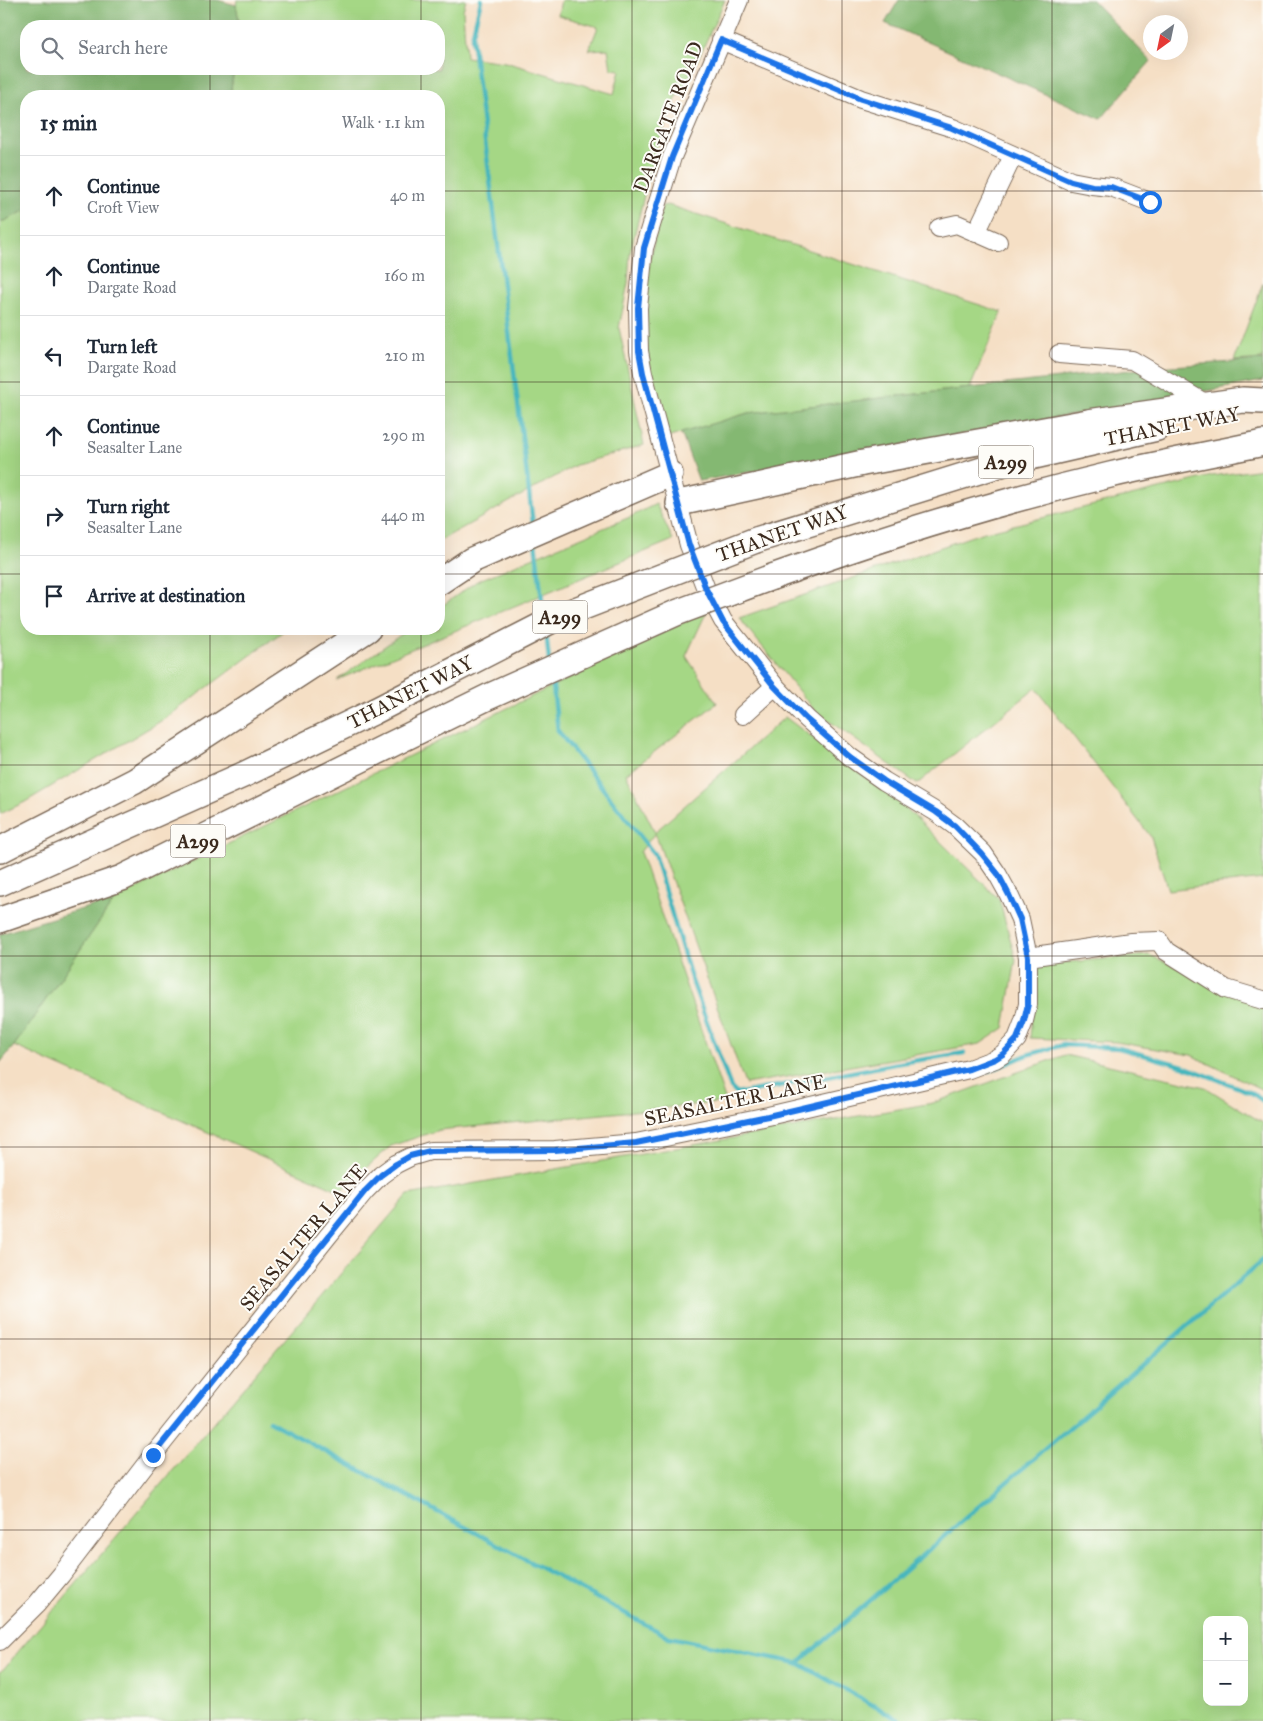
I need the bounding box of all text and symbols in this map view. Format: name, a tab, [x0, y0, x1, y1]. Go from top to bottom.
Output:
north arrow	[1143, 15, 1188, 60]
search box	[20, 20, 445, 75]
icon: search	[38, 34, 66, 62]
text: Search here	[78, 36, 168, 59]
street label: DARGATE ROAD	[628, 38, 708, 196]
text: 15 min	[40, 110, 97, 136]
text: Walk · 1.1 km	[341, 113, 425, 132]
text: Continue	[87, 175, 160, 198]
icon: ahead	[40, 182, 68, 210]
text: 40 m	[390, 186, 425, 205]
route start	[1139, 191, 1162, 214]
text: Croft View	[87, 198, 159, 217]
text: Continue	[87, 255, 160, 278]
icon: ahead	[40, 262, 68, 290]
text: 160 m	[384, 266, 425, 285]
text: Dargate Road	[87, 278, 176, 297]
text: Turn left	[87, 335, 157, 358]
icon: left	[40, 342, 68, 370]
text: 210 m	[385, 346, 425, 365]
text: Dargate Road	[87, 358, 176, 377]
street label: THANET WAY	[1102, 401, 1243, 451]
text: Continue	[87, 415, 160, 438]
icon: ahead	[40, 422, 68, 450]
text: 290 m	[382, 426, 425, 445]
text: Seasalter Lane	[87, 438, 182, 457]
road number: A299	[978, 446, 1034, 478]
text: Turn right	[87, 495, 170, 518]
street label: THANET WAY	[713, 499, 852, 567]
icon: right	[40, 502, 68, 530]
text: 440 m	[381, 506, 425, 525]
text: Seasalter Lane	[87, 518, 182, 537]
icon: arrive	[40, 582, 68, 610]
text: Arrive at destination	[87, 584, 245, 607]
road number: A299	[532, 600, 588, 634]
street label: THANET WAY	[343, 649, 478, 734]
road number: A299	[170, 824, 226, 858]
street label: SEASALTER LANE	[642, 1069, 828, 1131]
street label: SEASALTER LANE	[234, 1158, 372, 1316]
route end	[142, 1444, 165, 1467]
map controls	[1203, 1616, 1248, 1706]
button: +	[1203, 1616, 1248, 1661]
button: −	[1203, 1661, 1248, 1706]

